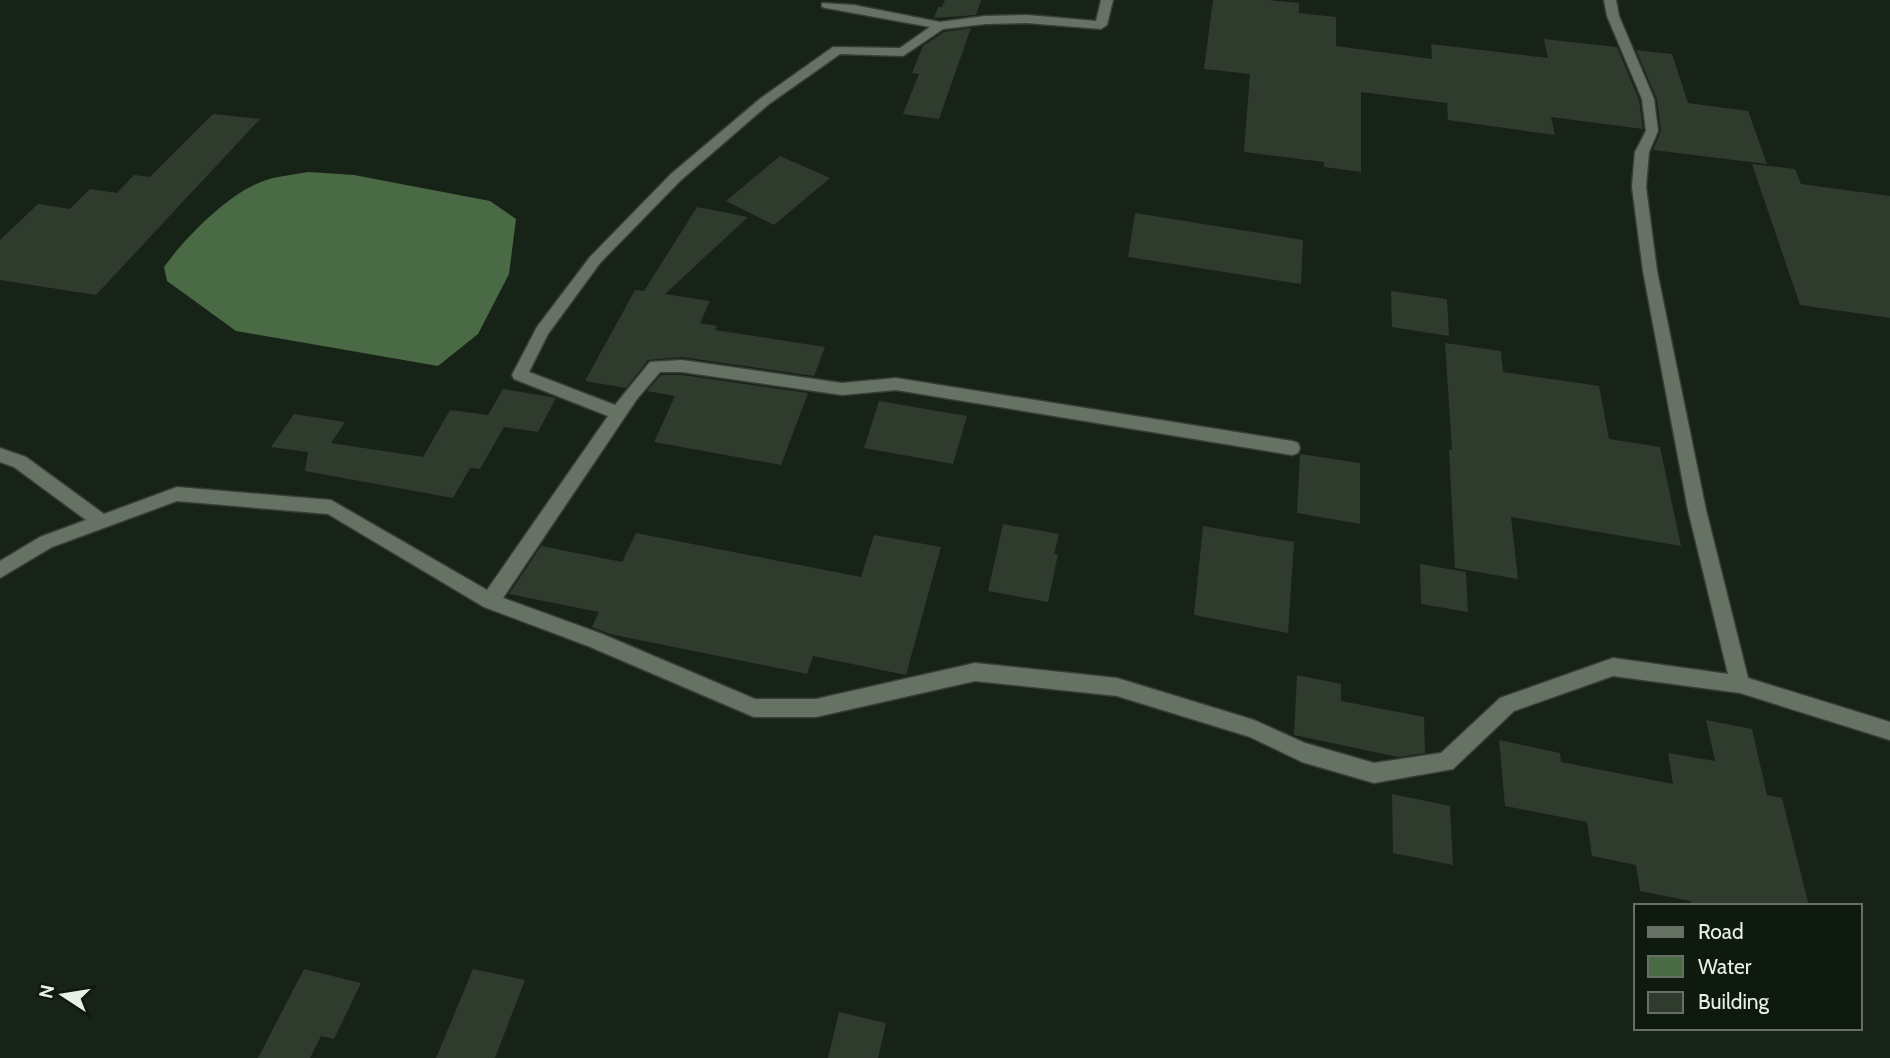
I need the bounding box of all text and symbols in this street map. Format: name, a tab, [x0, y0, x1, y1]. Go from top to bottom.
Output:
legend	[1634, 904, 1862, 1030]
text: Road	[1698, 919, 1744, 944]
text: Water	[1698, 954, 1752, 979]
north arrow	[28, 960, 98, 1030]
text: N	[34, 983, 60, 1001]
text: Building	[1698, 989, 1770, 1014]

